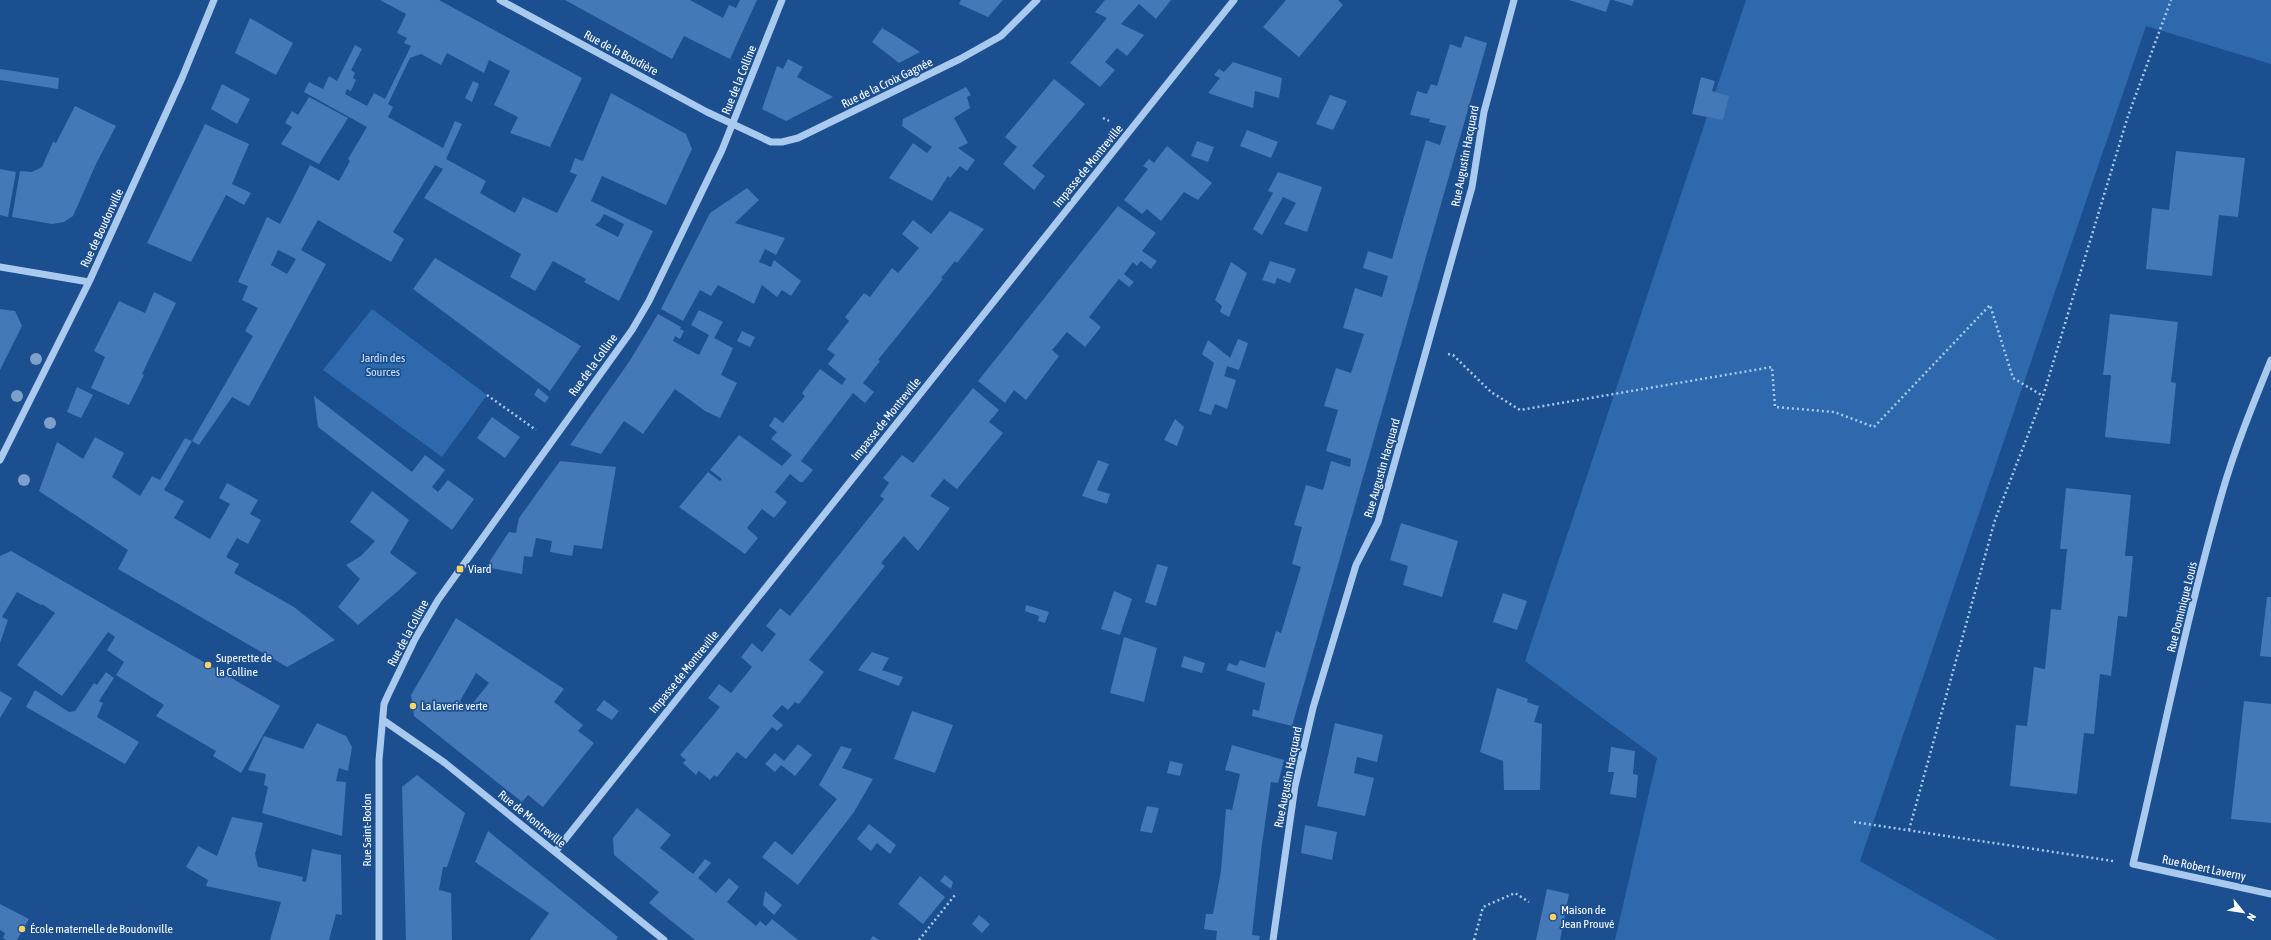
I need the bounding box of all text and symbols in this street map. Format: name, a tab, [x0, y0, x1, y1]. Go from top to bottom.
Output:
street label: Rue de la Boudière	[581, 28, 661, 78]
street label: Rue de la Colline	[719, 43, 759, 117]
street label: Rue de la Croix Gagnée	[839, 55, 935, 111]
street label: Rue Augustin Hacquard	[1448, 104, 1482, 208]
street label: Impasse de Montreville	[1050, 122, 1126, 210]
street label: Rue de Boudonville	[78, 186, 126, 270]
street label: Rue de la Colline	[566, 331, 620, 399]
park label: Jardin des Sources	[361, 351, 405, 379]
street label: Impasse de Montreville	[848, 375, 924, 463]
street label: Rue Augustin Hacquard	[1361, 417, 1403, 519]
street label: Rue Dominique Louis	[2164, 560, 2200, 654]
place label: Viard	[468, 562, 491, 576]
marker: Viard	[455, 564, 465, 574]
street label: Rue de la Colline	[385, 597, 431, 669]
street label: Impasse de Montreville	[646, 628, 722, 716]
place label: Superette de la Colline	[216, 651, 272, 679]
marker: Superette de la Colline	[203, 660, 213, 670]
place label: La laverie verte	[421, 699, 488, 713]
marker: La laverie verte	[408, 701, 418, 711]
street label: Rue Augustin Hacquard	[1271, 725, 1305, 829]
street label: Rue de Montreville	[495, 787, 569, 851]
street label: Rue Saint-Bodon	[360, 793, 374, 867]
street label: Rue Robert Laverny	[2161, 852, 2247, 884]
north arrow	[2223, 892, 2263, 932]
place label: Maison de Jean Prouvé	[1561, 903, 1614, 931]
text: N	[2245, 911, 2258, 923]
marker: Maison de Jean Prouvé	[1548, 912, 1558, 922]
place label: École maternelle de Boudonville	[30, 922, 173, 936]
marker: École maternelle de Boudonville	[17, 924, 27, 934]

